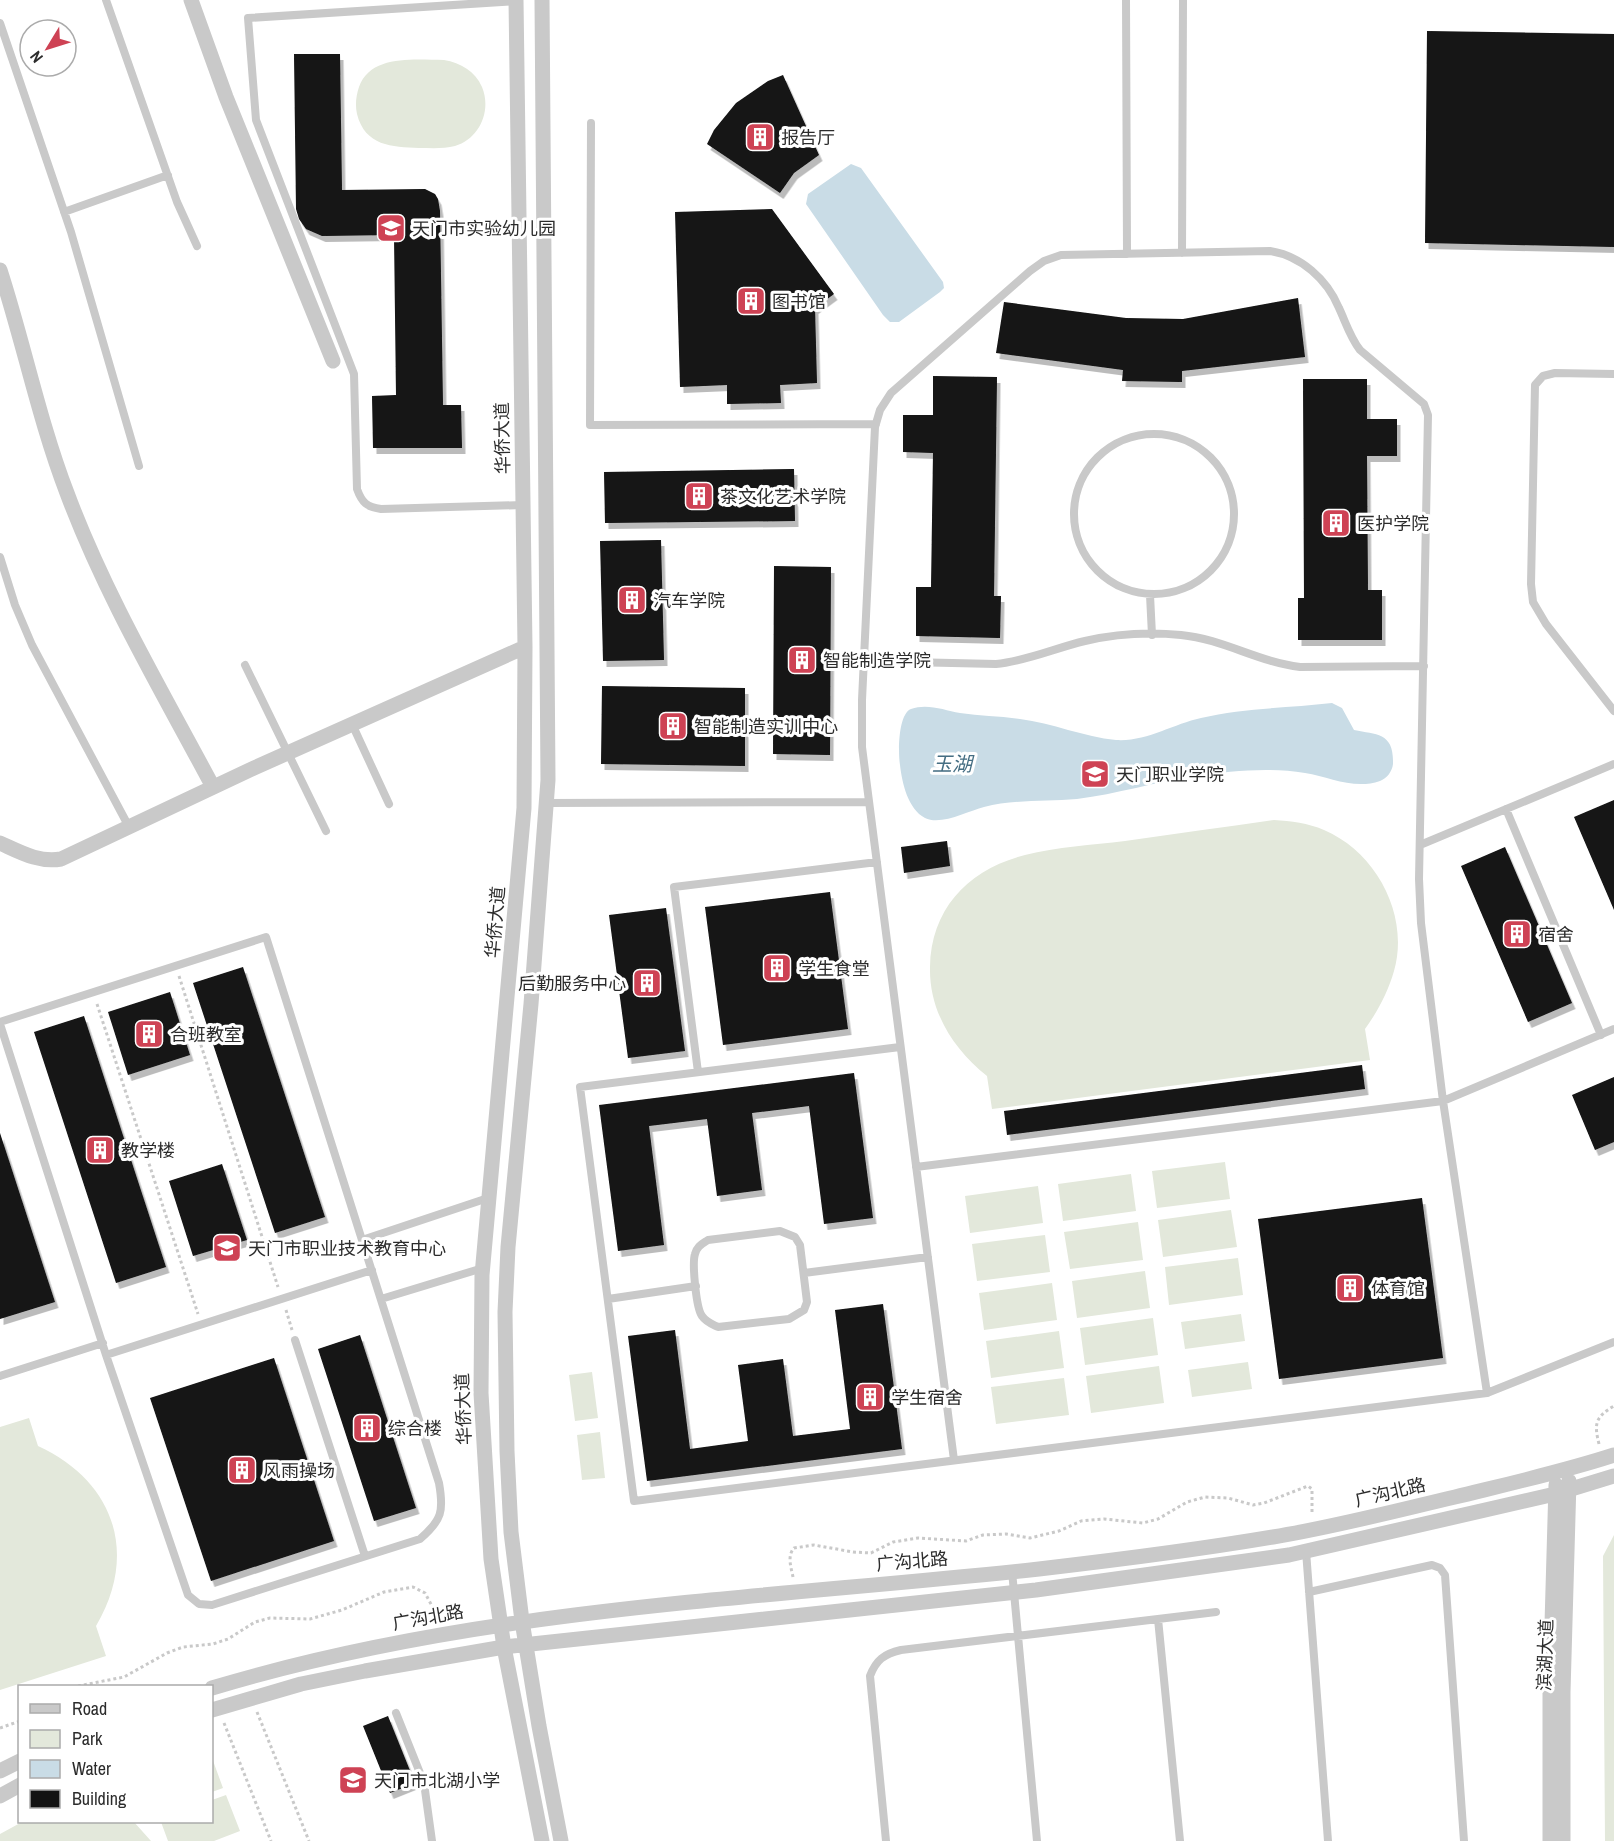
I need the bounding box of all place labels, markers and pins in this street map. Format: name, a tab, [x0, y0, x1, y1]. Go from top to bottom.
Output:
building icon: 报告厅	[744, 121, 776, 153]
place label: 报告厅	[781, 125, 835, 150]
school or university icon: 天门市实验幼儿园	[375, 212, 407, 244]
place label: 天门市实验幼儿园	[412, 216, 556, 241]
building icon: 图书馆	[735, 285, 767, 317]
place label: 图书馆	[772, 289, 826, 314]
building icon: 茶文化艺术学院	[683, 480, 715, 512]
place label: 茶文化艺术学院	[720, 484, 846, 509]
building icon: 医护学院	[1320, 507, 1352, 539]
place label: 医护学院	[1357, 511, 1429, 536]
building icon: 汽车学院	[616, 584, 648, 616]
place label: 汽车学院	[653, 588, 725, 613]
building icon: 智能制造学院	[786, 644, 818, 676]
place label: 智能制造学院	[823, 648, 931, 673]
building icon: 智能制造实训中心	[657, 710, 689, 742]
place label: 智能制造实训中心	[694, 714, 838, 739]
school or university icon: 天门职业学院	[1079, 758, 1111, 790]
place label: 天门职业学院	[1116, 762, 1224, 787]
building icon: 宿舍	[1501, 918, 1533, 950]
place label: 宿舍	[1538, 922, 1574, 947]
building icon: 学生食堂	[761, 952, 793, 984]
place label: 学生食堂	[798, 956, 870, 981]
building icon: 后勤服务中心	[631, 967, 663, 999]
place label: 后勤服务中心	[518, 971, 626, 996]
building icon: 合班教室	[133, 1018, 165, 1050]
place label: 合班教室	[170, 1022, 242, 1047]
building icon: 教学楼	[84, 1134, 116, 1166]
place label: 教学楼	[121, 1138, 175, 1163]
school or university icon: 天门市职业技术教育中心	[211, 1232, 243, 1264]
place label: 天门市职业技术教育中心	[248, 1236, 446, 1261]
building icon: 体育馆	[1334, 1272, 1366, 1304]
place label: 体育馆	[1371, 1276, 1425, 1301]
building icon: 学生宿舍	[854, 1381, 886, 1413]
place label: 学生宿舍	[891, 1385, 963, 1410]
building icon: 综合楼	[351, 1412, 383, 1444]
place label: 综合楼	[388, 1416, 442, 1441]
building icon: 风雨操场	[226, 1454, 258, 1486]
place label: 风雨操场	[263, 1458, 335, 1483]
school or university icon: 天门市北湖小学	[337, 1764, 369, 1796]
place label: 天门市北湖小学	[374, 1768, 500, 1793]

